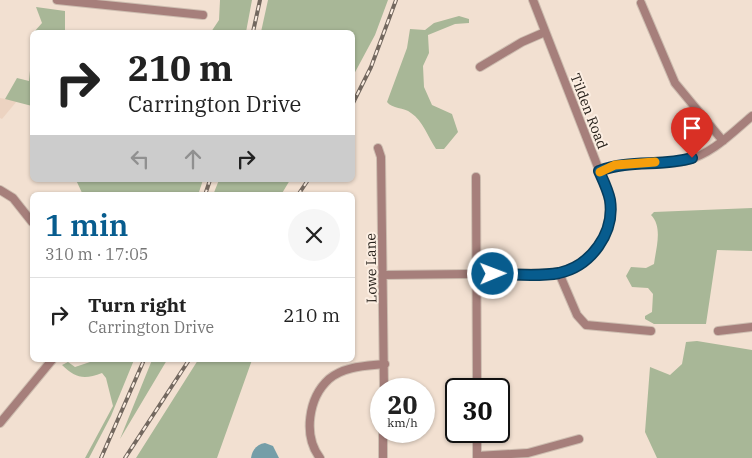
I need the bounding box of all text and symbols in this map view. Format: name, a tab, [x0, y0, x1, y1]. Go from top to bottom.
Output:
text: 210 m	[128, 45, 233, 91]
icon: right	[45, 50, 110, 115]
street label: Tilden Road	[566, 71, 612, 152]
text: Carrington Drive	[128, 89, 301, 118]
pin	[671, 107, 713, 158]
icon: arrive	[678, 114, 706, 142]
icon: left	[126, 145, 154, 173]
icon: ahead	[179, 145, 207, 173]
icon: right	[232, 145, 260, 173]
text: 1 min	[45, 205, 128, 244]
button: close	[288, 209, 340, 261]
street label: Lowe Lane	[361, 233, 381, 303]
text: 310 m · 17:05	[45, 244, 148, 264]
position arrow	[466, 247, 518, 299]
text: Turn right	[88, 293, 186, 317]
icon: right	[45, 301, 73, 329]
text: 210 m	[283, 303, 340, 327]
text: Carrington Drive	[88, 317, 214, 337]
speed limit sign: 30	[445, 378, 510, 443]
text: 20	[387, 388, 418, 421]
text: km/h	[387, 415, 418, 430]

